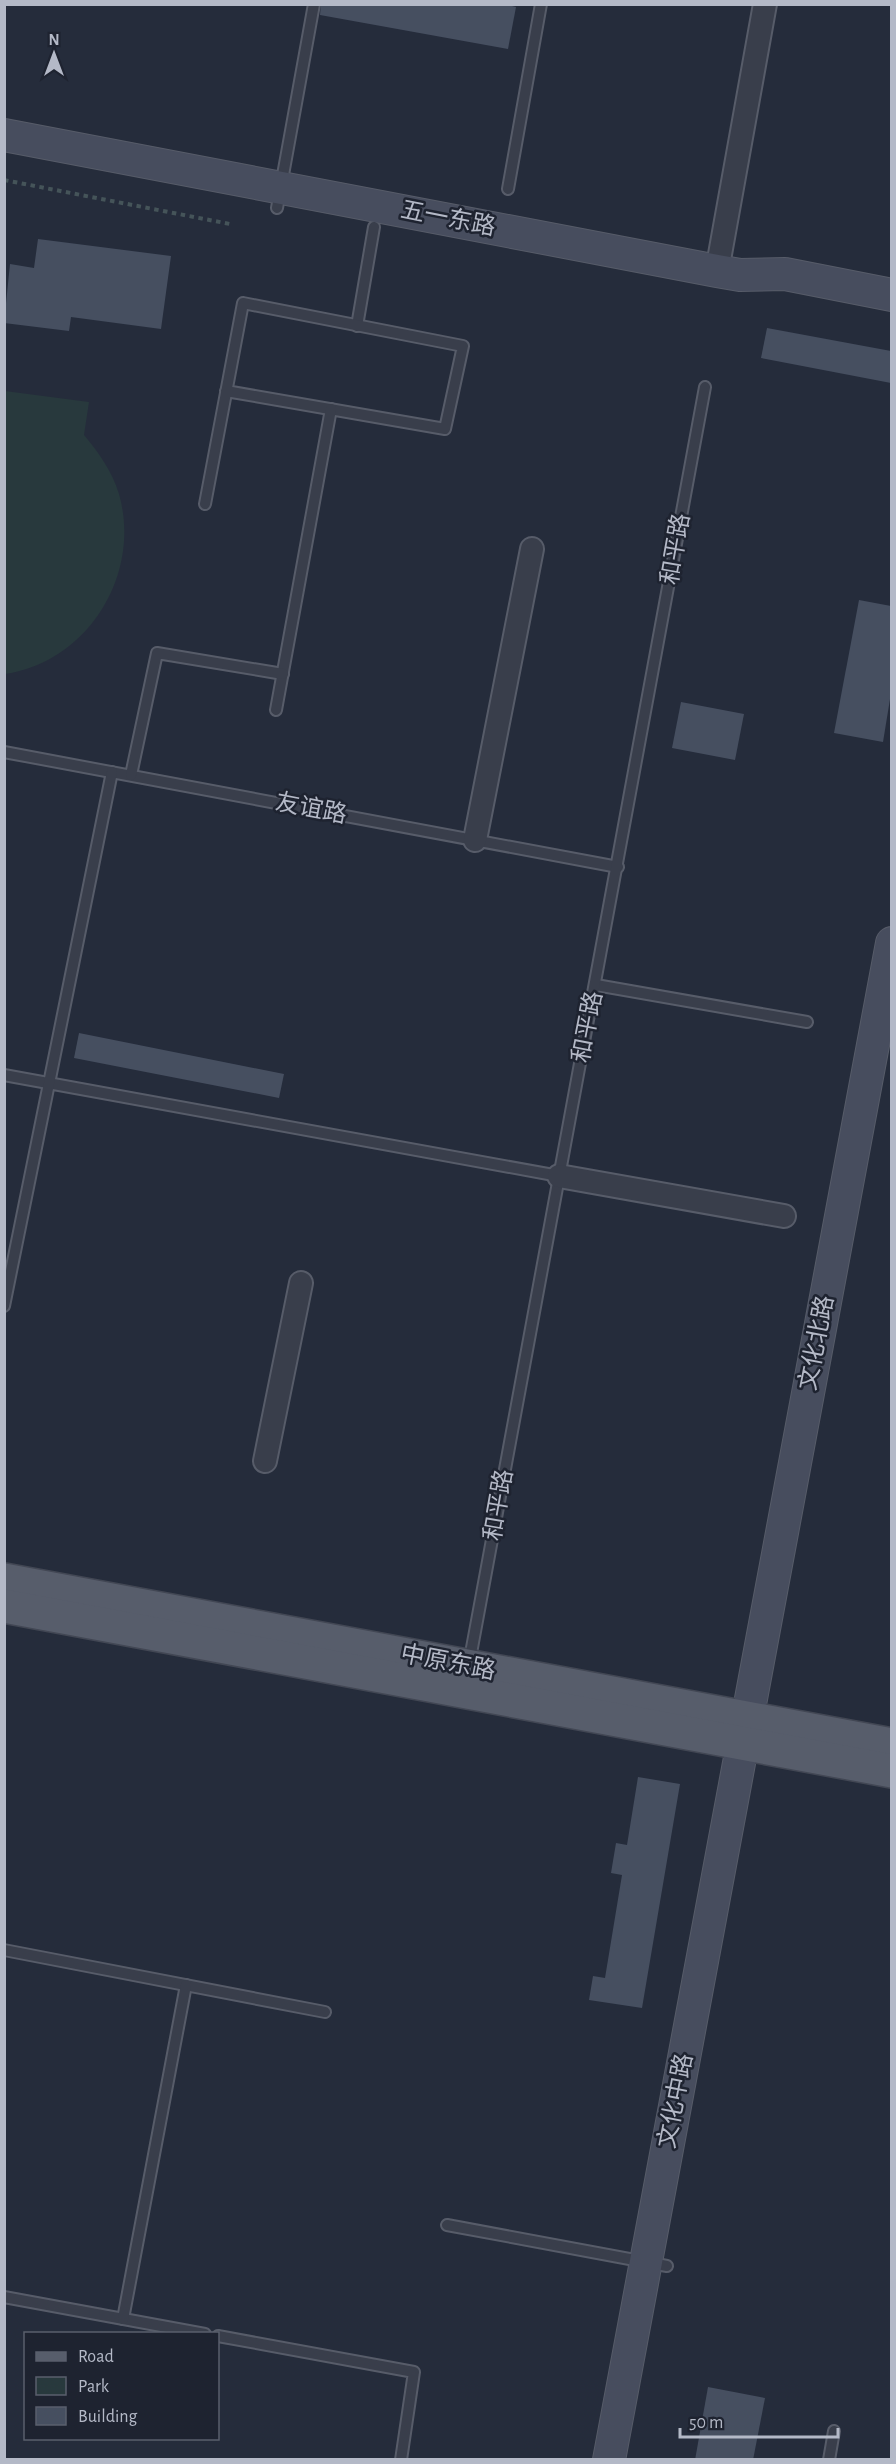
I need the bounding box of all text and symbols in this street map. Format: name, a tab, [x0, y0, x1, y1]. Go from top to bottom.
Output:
north arrow	[24, 24, 84, 84]
text: N	[48, 32, 60, 48]
street label: 五一东路	[399, 196, 498, 240]
street label: 和平路	[656, 511, 694, 587]
street label: 友谊路	[273, 788, 349, 828]
street label: 和平路	[567, 989, 607, 1065]
street label: 文化北路	[794, 1293, 838, 1392]
street label: 和平路	[479, 1467, 517, 1543]
street label: 中原东路	[399, 1640, 498, 1684]
street label: 文化中路	[653, 2051, 697, 2150]
legend	[24, 2332, 219, 2440]
text: Road	[78, 2348, 114, 2366]
text: Park	[78, 2378, 110, 2396]
scale bar	[680, 2401, 838, 2439]
text: Building	[78, 2408, 138, 2426]
text: 50 m	[689, 2414, 723, 2432]

